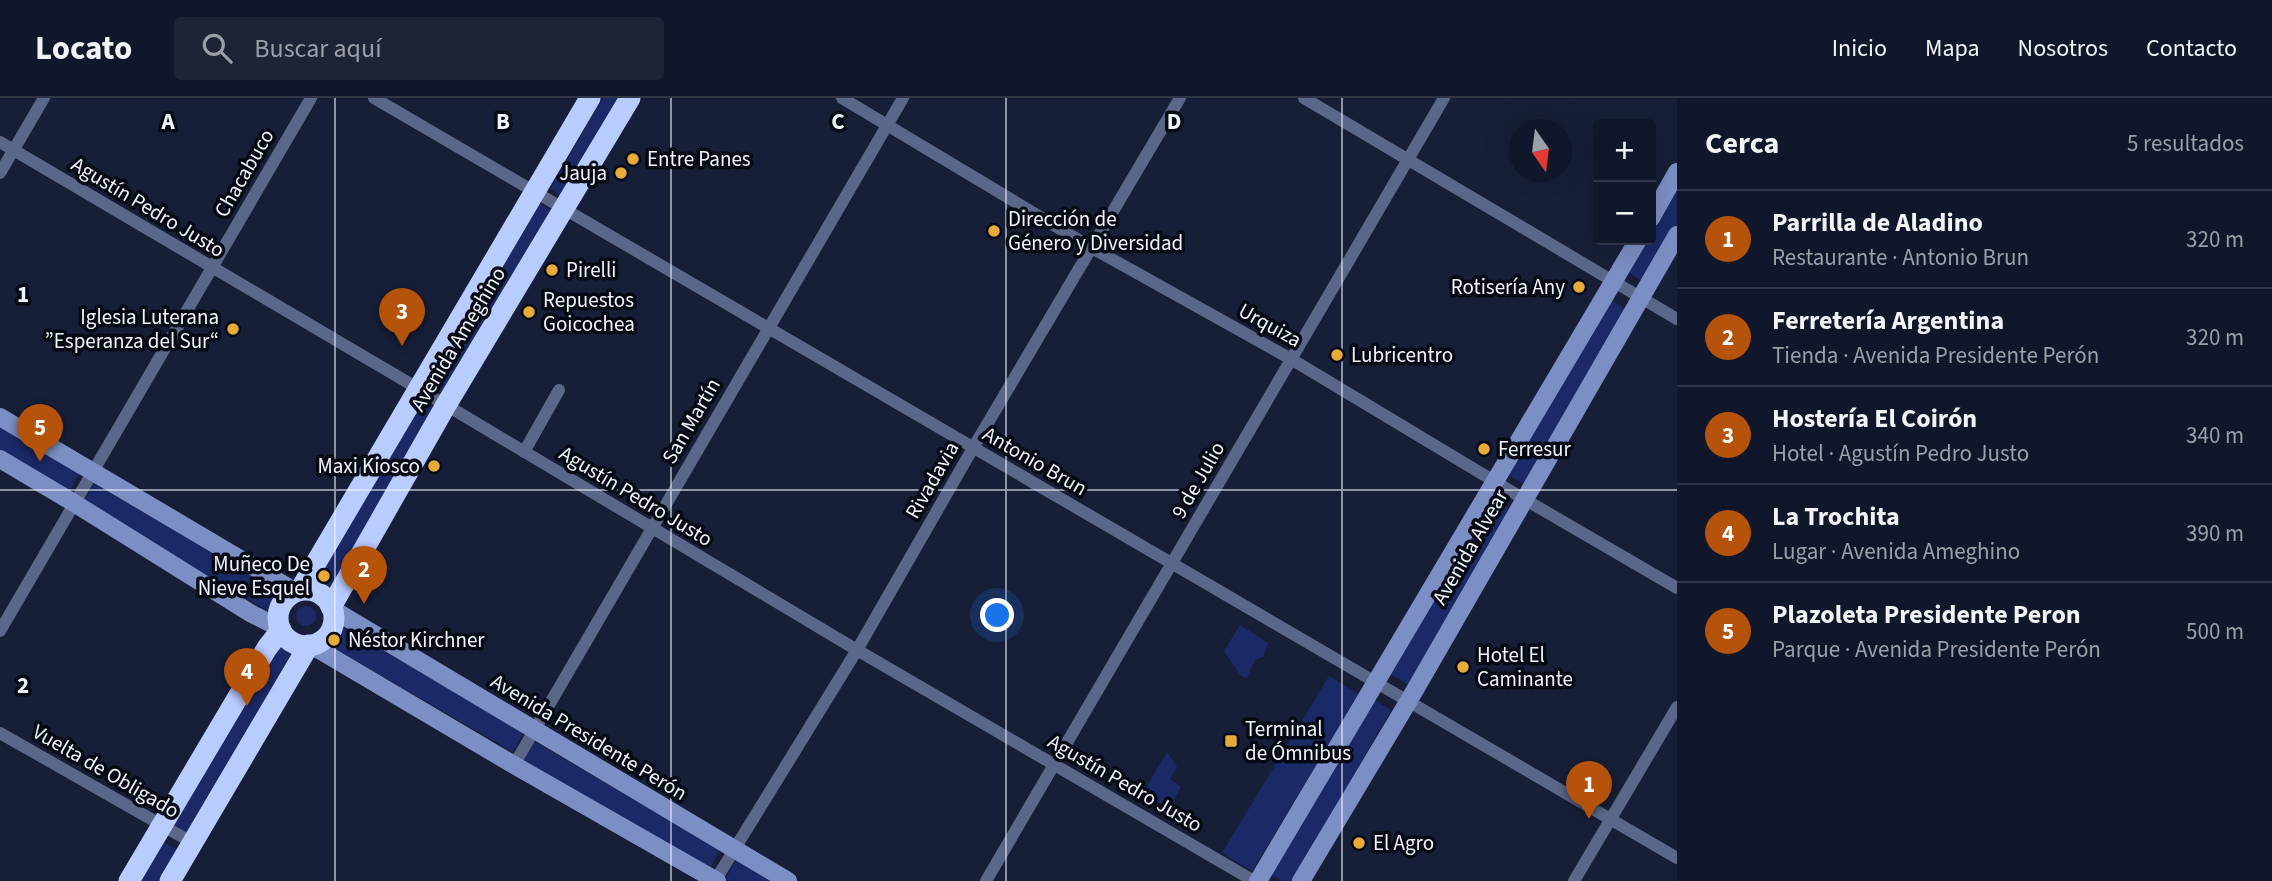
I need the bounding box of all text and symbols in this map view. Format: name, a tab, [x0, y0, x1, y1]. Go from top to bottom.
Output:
search box	[174, 17, 664, 80]
text: Locato	[35, 25, 132, 72]
icon: search	[198, 29, 236, 67]
text: Buscar aquí	[254, 30, 382, 67]
text: Inicio	[1832, 31, 1887, 66]
text: Mapa	[1925, 31, 1980, 66]
text: Nosotros	[2018, 31, 2108, 66]
text: Contacto	[2146, 31, 2237, 66]
text: A	[160, 105, 175, 138]
text: B	[496, 105, 510, 138]
text: C	[831, 105, 845, 138]
text: D	[1167, 105, 1181, 138]
north arrow	[1509, 119, 1572, 182]
map controls	[1593, 119, 1656, 245]
button: +	[1593, 119, 1656, 182]
text: Cerca	[1705, 122, 1779, 165]
street label: Chacabuco	[207, 123, 281, 223]
text: 5 resultados	[2127, 127, 2244, 160]
place label: Entre Panes	[647, 144, 751, 174]
street label: Agustín Pedro Justo	[66, 149, 230, 265]
marker: Entre Panes	[625, 151, 641, 167]
place label: Jauja	[559, 158, 607, 188]
marker: Jauja	[613, 165, 629, 181]
button: −	[1593, 182, 1656, 245]
place label: Dirección de Género y Diversidad	[1008, 204, 1183, 258]
text: Parrilla de Aladino	[1772, 204, 1983, 241]
marker: Dirección de Género y Diversidad	[986, 223, 1002, 239]
text: 1	[1722, 223, 1734, 256]
text: 320 m	[2186, 223, 2244, 256]
text: Restaurante · Antonio Brun	[1772, 241, 2029, 274]
place label: Pirelli	[566, 255, 616, 285]
street label: Avenida Ameghino	[403, 261, 513, 417]
marker: Pirelli	[544, 262, 560, 278]
place label: Rotisería Any	[1451, 272, 1565, 302]
text: 1	[17, 278, 29, 311]
marker: Rotisería Any	[1571, 279, 1587, 295]
place label: Repuestos Goicochea	[543, 285, 635, 339]
pin: 3	[379, 288, 425, 346]
street label: Urquiza	[1233, 295, 1307, 355]
place label: Iglesia Luterana ”Esperanza del Sur“	[45, 302, 219, 356]
text: Ferretería Argentina	[1772, 302, 2004, 339]
marker: Repuestos Goicochea	[521, 304, 537, 320]
marker: Iglesia Luterana ”Esperanza del Sur“	[225, 321, 241, 337]
text: 2	[1722, 321, 1734, 354]
text: 320 m	[2186, 321, 2244, 354]
text: Tienda · Avenida Presidente Perón	[1772, 339, 2099, 372]
place label: Lubricentro	[1351, 340, 1453, 370]
marker: Lubricentro	[1329, 347, 1345, 363]
street label: San Martín	[654, 373, 728, 469]
text: Hostería El Coirón	[1772, 400, 1977, 437]
pin: 5	[17, 404, 63, 462]
street label: Antonio Brun	[977, 419, 1093, 503]
text: 3	[1722, 419, 1734, 452]
text: 340 m	[2186, 419, 2244, 452]
place label: Ferresur	[1498, 434, 1572, 464]
street label: Rivadavia	[898, 436, 966, 524]
street label: 9 de Julio	[1164, 436, 1232, 524]
text: Hotel · Agustín Pedro Justo	[1772, 437, 2029, 470]
street label: Agustín Pedro Justo	[554, 438, 718, 554]
marker: Ferresur	[1476, 441, 1492, 457]
place label: Maxi Kiosco	[317, 451, 420, 481]
marker: Maxi Kiosco	[426, 458, 442, 474]
street label: Avenida Alvear	[1425, 483, 1516, 610]
text: La Trochita	[1772, 498, 1900, 535]
text: 4	[1722, 517, 1734, 550]
text: 390 m	[2186, 517, 2244, 550]
text: Lugar · Avenida Ameghino	[1772, 535, 2020, 568]
pin: 2	[341, 546, 387, 604]
place label: Muñeco De Nieve Esquel	[198, 549, 310, 603]
marker: Muñeco De Nieve Esquel	[316, 568, 332, 584]
text: Plazoleta Presidente Peron	[1772, 596, 2081, 633]
your location	[980, 598, 1014, 632]
text: 5	[1722, 615, 1734, 648]
text: 500 m	[2186, 615, 2244, 648]
place label: Néstor Kirchner	[348, 625, 485, 655]
marker: Néstor Kirchner	[326, 632, 342, 648]
text: Parque · Avenida Presidente Perón	[1772, 633, 2101, 666]
place label: Hotel El Caminante	[1477, 640, 1573, 694]
pin: 4	[224, 648, 270, 706]
marker: Hotel El Caminante	[1455, 659, 1471, 675]
street label: Avenida Presidente Perón	[485, 666, 693, 808]
text: 2	[17, 669, 29, 702]
place label: Terminal de Ómnibus	[1245, 714, 1351, 768]
street label: Vuelta de Obligado	[27, 717, 185, 825]
street label: Agustín Pedro Justo	[1042, 727, 1208, 839]
marker: Terminal de Ómnibus	[1223, 733, 1239, 749]
pin: 1	[1566, 761, 1612, 819]
place label: El Agro	[1373, 828, 1434, 858]
marker: El Agro	[1351, 835, 1367, 851]

